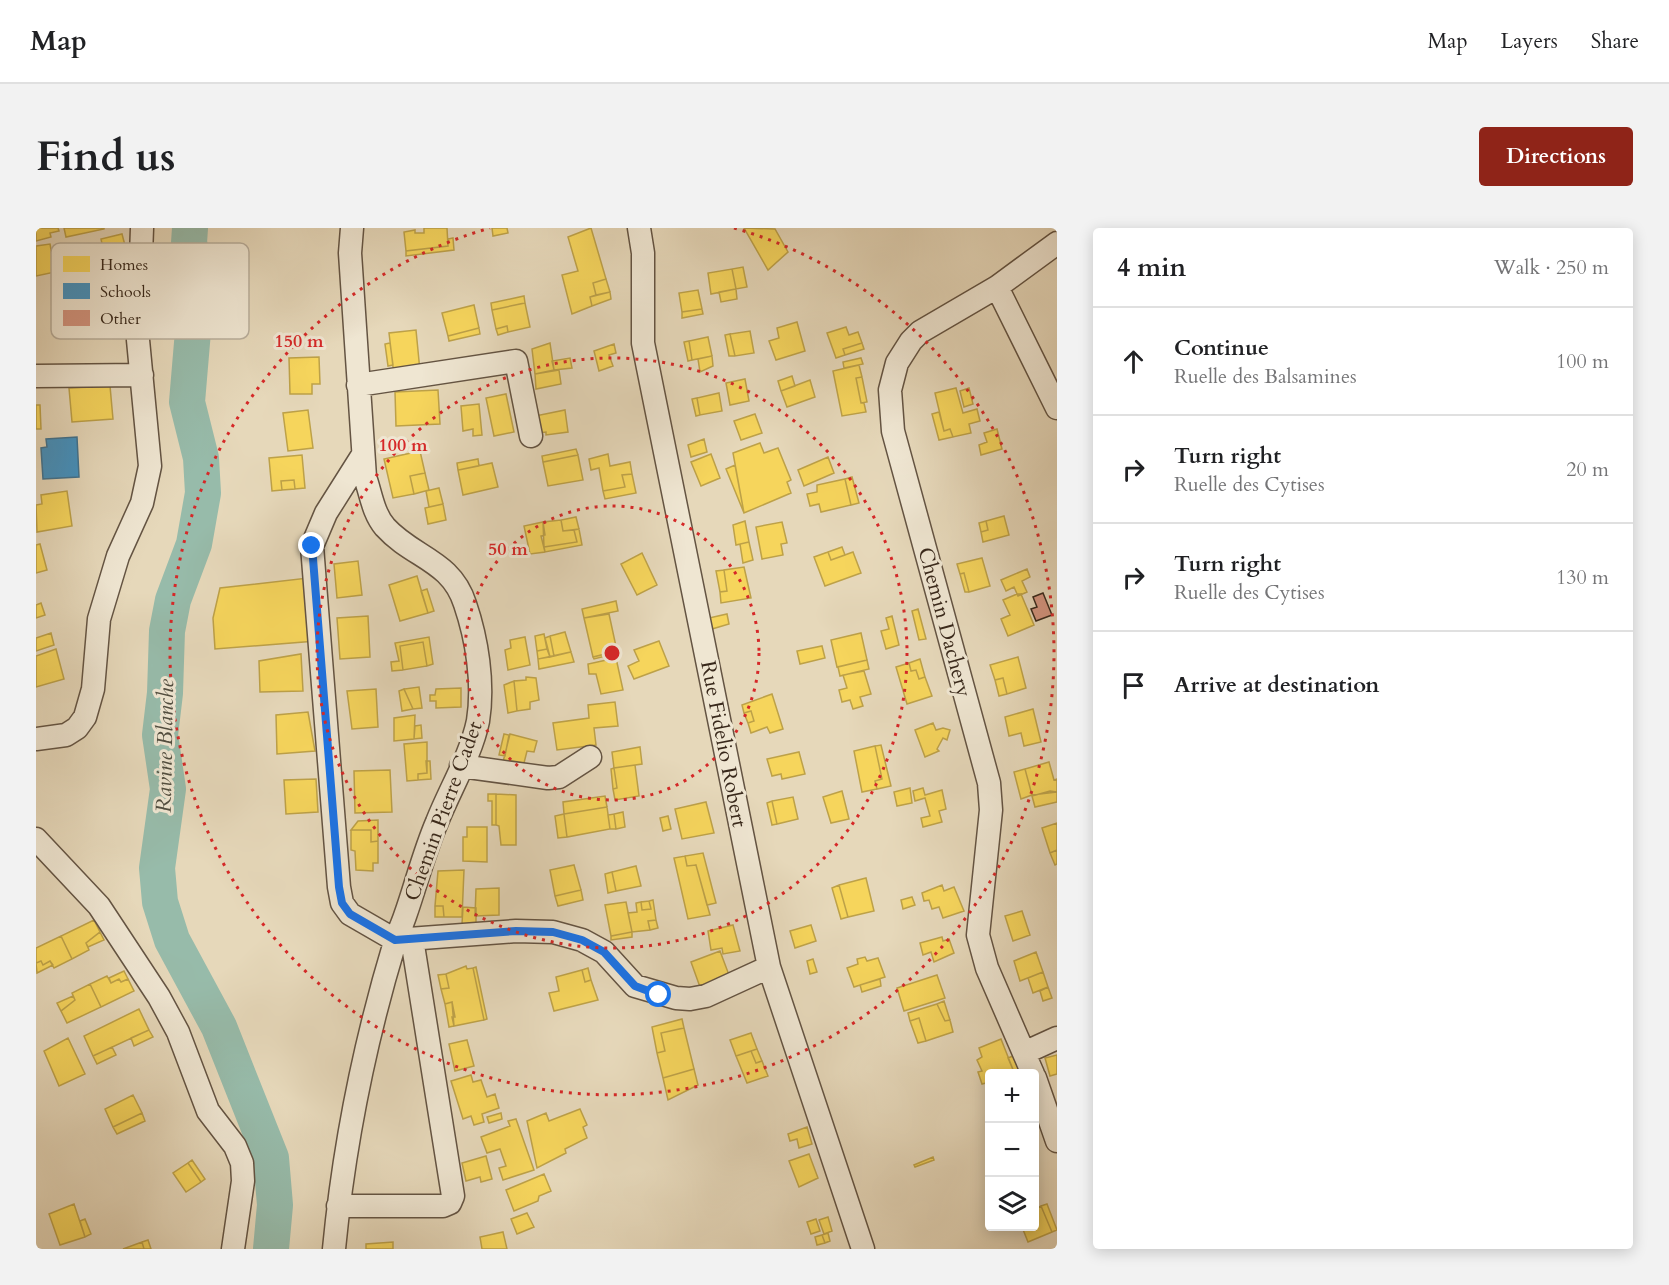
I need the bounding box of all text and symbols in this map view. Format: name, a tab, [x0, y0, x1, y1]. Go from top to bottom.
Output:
text: Map	[30, 22, 87, 60]
text: Map	[1428, 27, 1468, 56]
text: Layers	[1501, 27, 1558, 56]
text: Share	[1591, 27, 1639, 56]
button: Directions	[1479, 127, 1633, 186]
text: Find us	[36, 128, 176, 185]
legend	[51, 243, 249, 339]
text: 4 min	[1117, 250, 1186, 285]
text: Homes	[100, 254, 148, 276]
text: Walk · 250 m	[1494, 254, 1609, 281]
text: Schools	[100, 281, 151, 303]
text: Other	[100, 308, 141, 330]
text: 150 m	[274, 329, 324, 354]
text: Continue	[1174, 333, 1269, 363]
icon: ahead	[1117, 345, 1150, 378]
text: 100 m	[1556, 348, 1609, 375]
text: Ruelle des Balsamines	[1174, 363, 1357, 390]
text: 100 m	[378, 433, 428, 458]
text: Turn right	[1174, 441, 1281, 471]
icon: right	[1117, 453, 1150, 486]
text: 20 m	[1566, 456, 1609, 483]
text: Ruelle des Cytises	[1174, 471, 1325, 498]
route end	[298, 532, 324, 558]
text: 50 m	[488, 537, 528, 562]
street label: Chemin Dachery	[911, 544, 978, 700]
text: Turn right	[1174, 549, 1281, 579]
icon: right	[1117, 561, 1150, 594]
text: 130 m	[1556, 564, 1609, 591]
text: Ruelle des Cytises	[1174, 579, 1325, 606]
centre of rings	[602, 643, 622, 663]
street label: Rue Fidelio Robert	[693, 658, 754, 830]
icon: arrive	[1117, 669, 1150, 702]
text: Arrive at destination	[1174, 670, 1379, 700]
water label: Ravine Blanche	[149, 678, 181, 813]
street label: Chemin Pierre Cadet	[397, 717, 490, 905]
route start	[645, 981, 671, 1007]
map controls	[985, 1069, 1039, 1231]
button: +	[985, 1069, 1039, 1123]
button: −	[985, 1123, 1039, 1177]
button: layers	[985, 1177, 1039, 1231]

